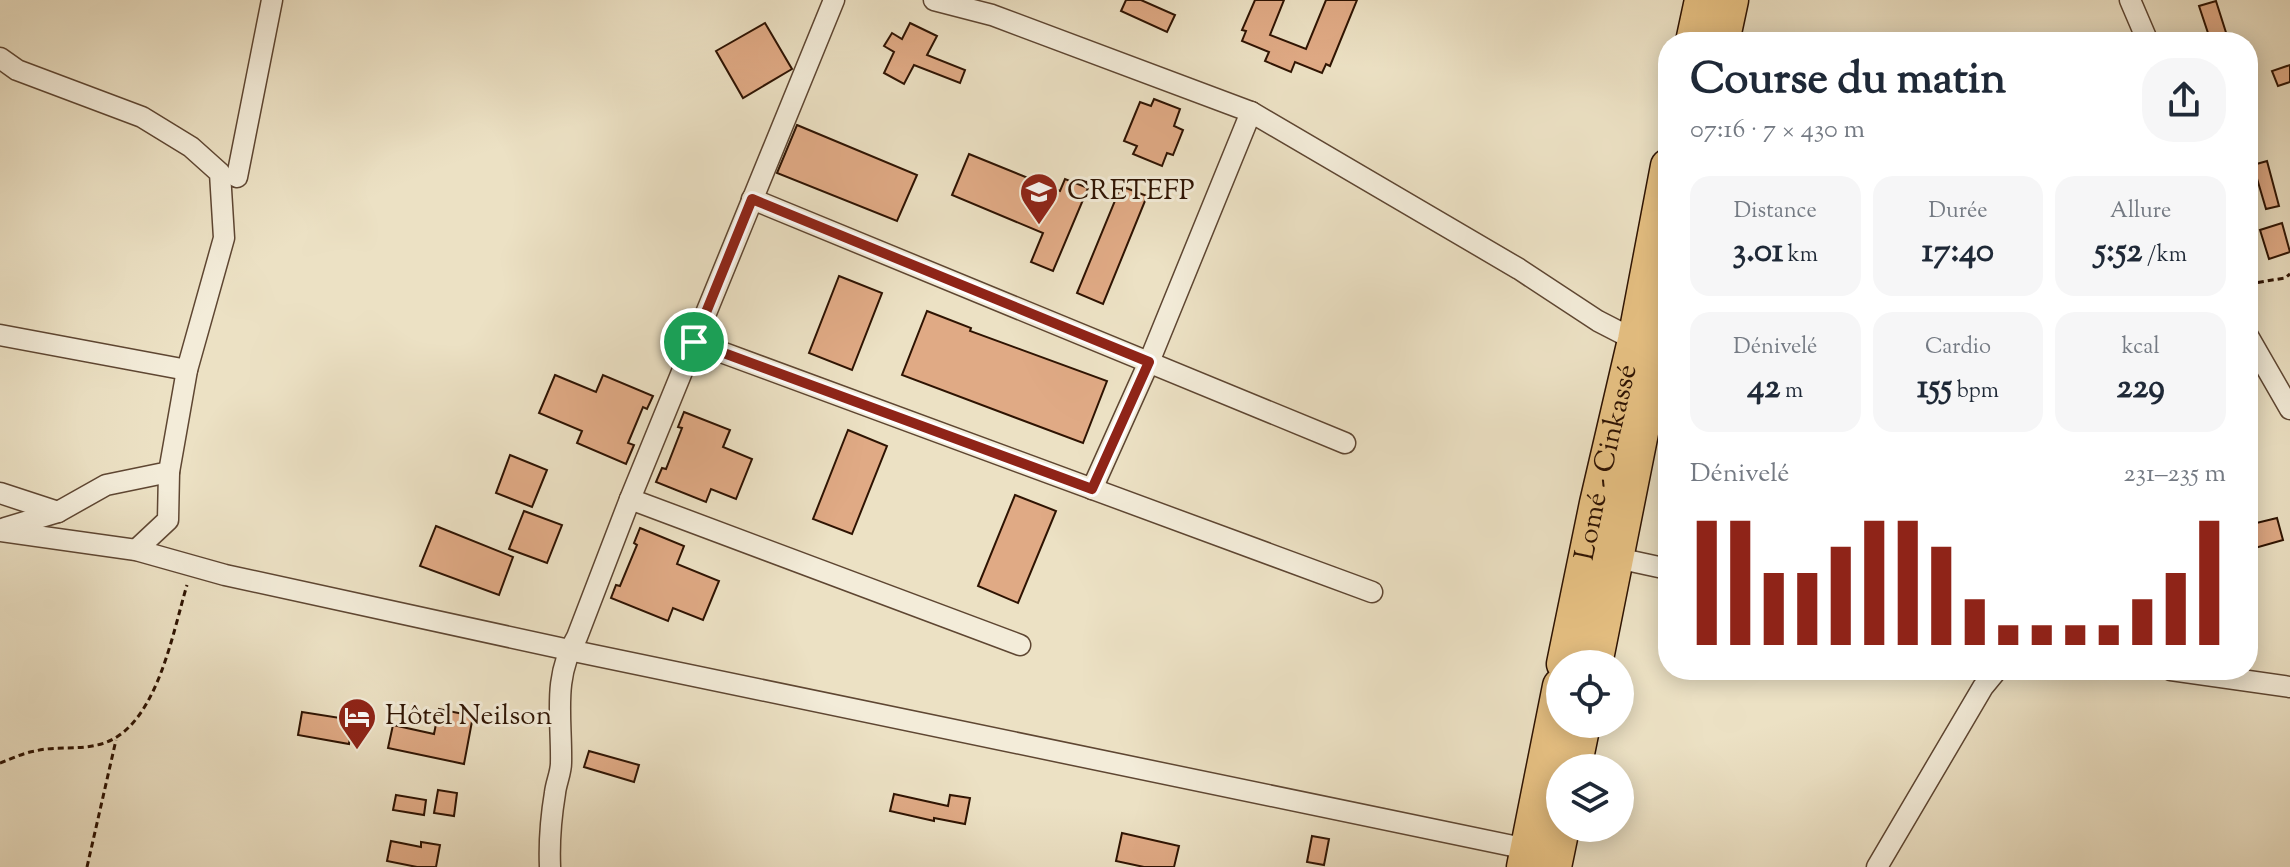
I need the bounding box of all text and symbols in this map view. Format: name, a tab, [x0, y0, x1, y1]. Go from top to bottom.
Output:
text: Course du matin	[1690, 50, 2006, 113]
button: share	[2142, 58, 2226, 142]
text: 07:16 · 7 × 430 m	[1690, 112, 1865, 149]
school or university icon: CRETEFP	[1018, 171, 1060, 226]
place label: CRETEFP	[1067, 172, 1195, 212]
text: Distance	[1734, 196, 1817, 228]
text: Durée	[1929, 196, 1987, 228]
text: Allure	[2110, 196, 2171, 228]
text: 3.01	[1733, 228, 1783, 277]
text: 17:40	[1922, 228, 1994, 277]
text: 5:52	[2094, 228, 2142, 277]
text: km	[1783, 240, 1818, 272]
text: /km	[2142, 240, 2187, 272]
pin	[660, 308, 728, 376]
icon: arrive	[672, 320, 716, 364]
text: Dénivelé	[1733, 332, 1817, 364]
text: Cardio	[1925, 332, 1991, 364]
text: kcal	[2122, 332, 2160, 364]
street label: Lomé - Cinkassé	[1566, 361, 1649, 564]
text: 42	[1747, 364, 1780, 413]
text: 155	[1917, 364, 1952, 413]
text: 229	[2116, 364, 2165, 413]
text: m	[1780, 376, 1803, 408]
text: bpm	[1952, 376, 1999, 408]
text: Dénivelé	[1690, 456, 1789, 493]
text: 231–235 m	[2123, 456, 2226, 493]
map controls	[1546, 650, 1634, 842]
button: locate	[1546, 650, 1634, 738]
hotel icon: Hôtel Neilson	[336, 696, 378, 751]
place label: Hôtel Neilson	[385, 697, 552, 737]
button: layers	[1546, 754, 1634, 842]

